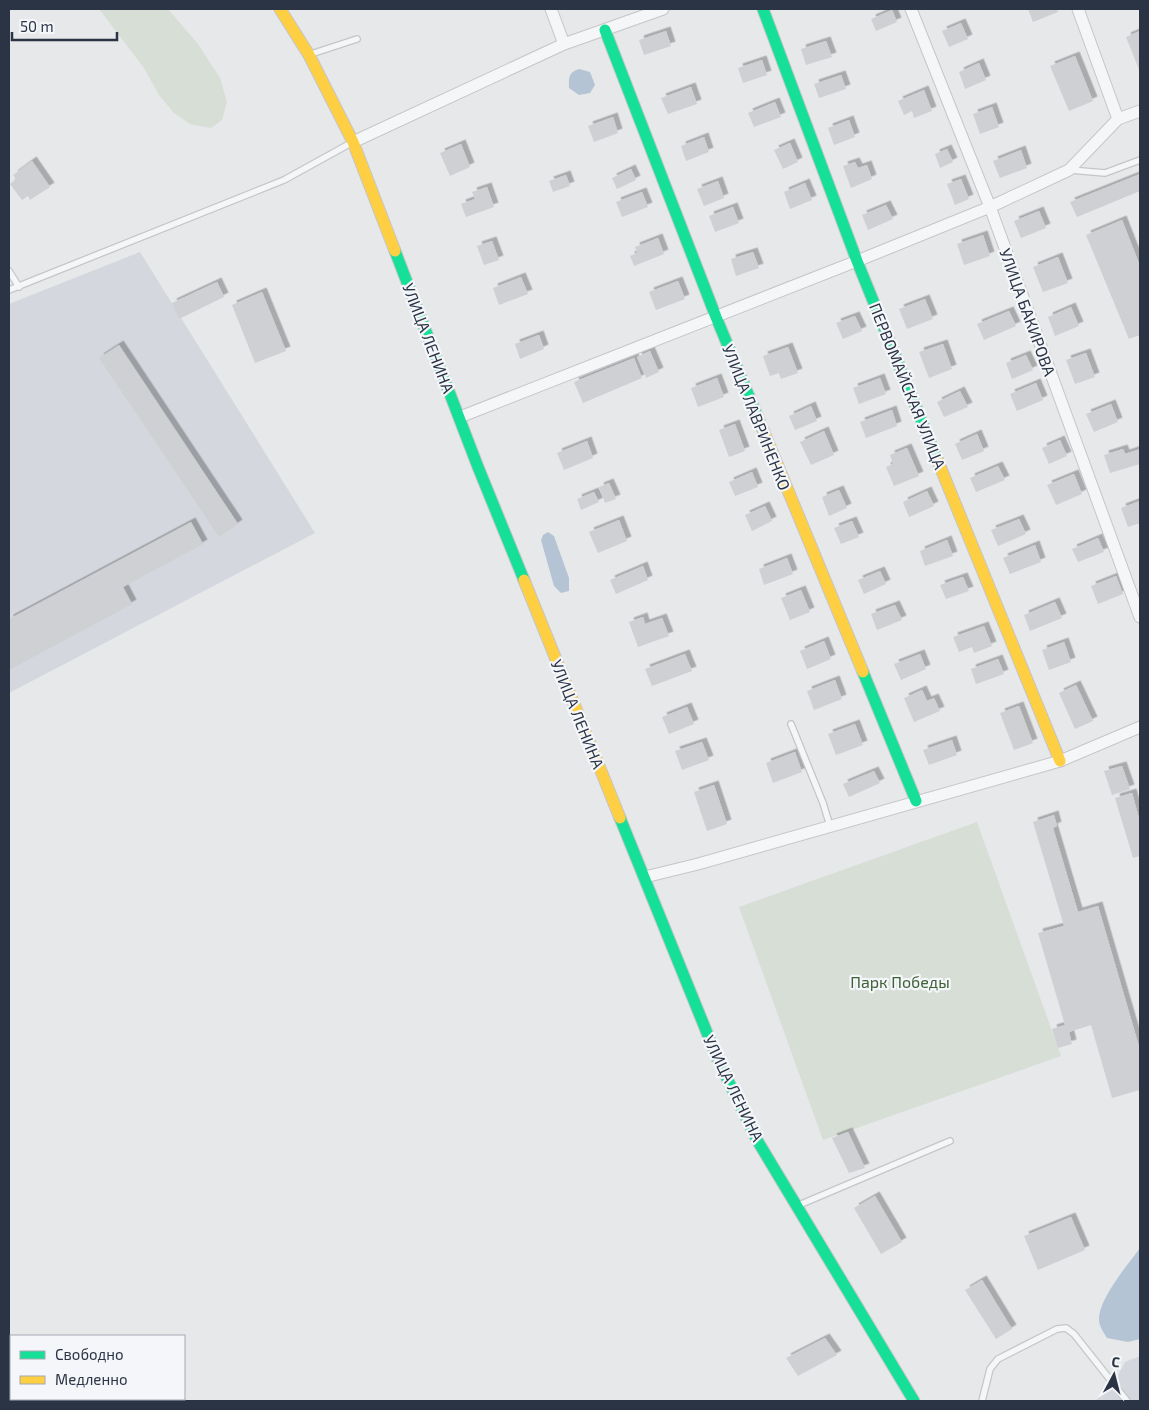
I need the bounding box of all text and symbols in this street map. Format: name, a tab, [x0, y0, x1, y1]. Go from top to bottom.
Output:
scale bar	[12, 10, 118, 42]
text: 50 m	[20, 17, 54, 35]
street label: УЛИЦА БАКИРОВА	[996, 246, 1060, 379]
street label: УЛИЦА ЛЕНИНА	[399, 280, 459, 396]
street label: ПЕРВОМАЙСКАЯ УЛИЦА	[866, 300, 950, 472]
street label: УЛИЦА ЛАВРИНЕНКО	[719, 341, 795, 493]
street label: УЛИЦА ЛЕНИНА	[547, 657, 609, 771]
park label: Парк Победы	[850, 972, 950, 991]
street label: УЛИЦА ЛЕНИНА	[700, 1032, 768, 1144]
legend	[10, 1335, 185, 1400]
text: Свободно	[55, 1345, 124, 1363]
north arrow	[1089, 1350, 1139, 1400]
text: С	[1111, 1353, 1121, 1371]
text: Медленно	[55, 1370, 128, 1388]

